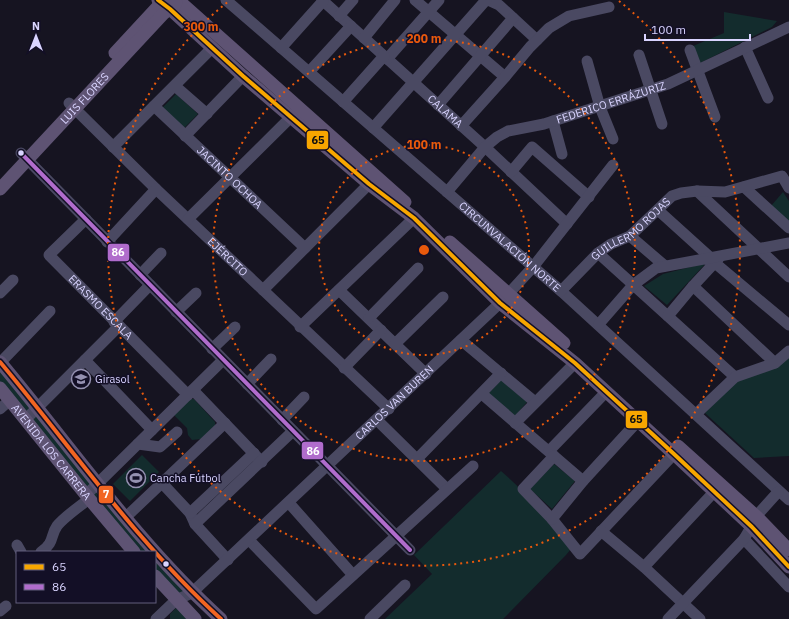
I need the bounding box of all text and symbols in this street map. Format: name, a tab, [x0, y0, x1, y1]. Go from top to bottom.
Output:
north arrow	[16, 16, 56, 56]
scale bar	[645, 16, 750, 42]
text: N	[32, 19, 40, 33]
text: 300 m	[183, 19, 219, 34]
text: 100 m	[651, 22, 686, 37]
text: 200 m	[406, 31, 442, 46]
street label: LUIS FLORES	[57, 70, 112, 127]
street label: FEDERICO ERRÁZURIZ	[554, 78, 667, 127]
street label: CALAMA	[425, 92, 466, 131]
line badge: 65	[306, 130, 329, 150]
text: 65	[311, 133, 325, 147]
text: 100 m	[406, 137, 442, 152]
street label: JACINTO OCHOA	[194, 143, 266, 211]
unlabelled marker	[16, 148, 26, 158]
street label: GUILLERMO ROJAS	[588, 194, 673, 263]
street label: CIRCUNVALACIÓN NORTE	[456, 198, 564, 295]
street label: EJÉRCITO	[205, 234, 251, 279]
line badge: 86	[107, 243, 130, 262]
centre of rings	[417, 243, 431, 257]
text: 86	[111, 245, 125, 259]
street label: ERASMO ESCALA	[66, 272, 136, 342]
street label: CARLOS VAN BUREN	[352, 362, 436, 443]
school or university icon: Girasol	[70, 368, 92, 390]
place label: Girasol	[95, 372, 130, 386]
street label: AVENIDA LOS CARRERA	[9, 401, 94, 503]
line badge: 65	[625, 410, 648, 429]
text: 65	[629, 412, 643, 426]
line badge: 86	[301, 441, 324, 460]
text: 86	[306, 444, 320, 458]
sports icon: Cancha Fútbol	[125, 467, 147, 489]
place label: Cancha Fútbol	[150, 471, 221, 485]
line badge: 7	[98, 485, 114, 504]
text: 7	[103, 487, 110, 501]
legend	[16, 551, 156, 603]
text: 65	[52, 559, 66, 574]
unlabelled marker	[161, 559, 171, 569]
text: 86	[52, 579, 66, 594]

